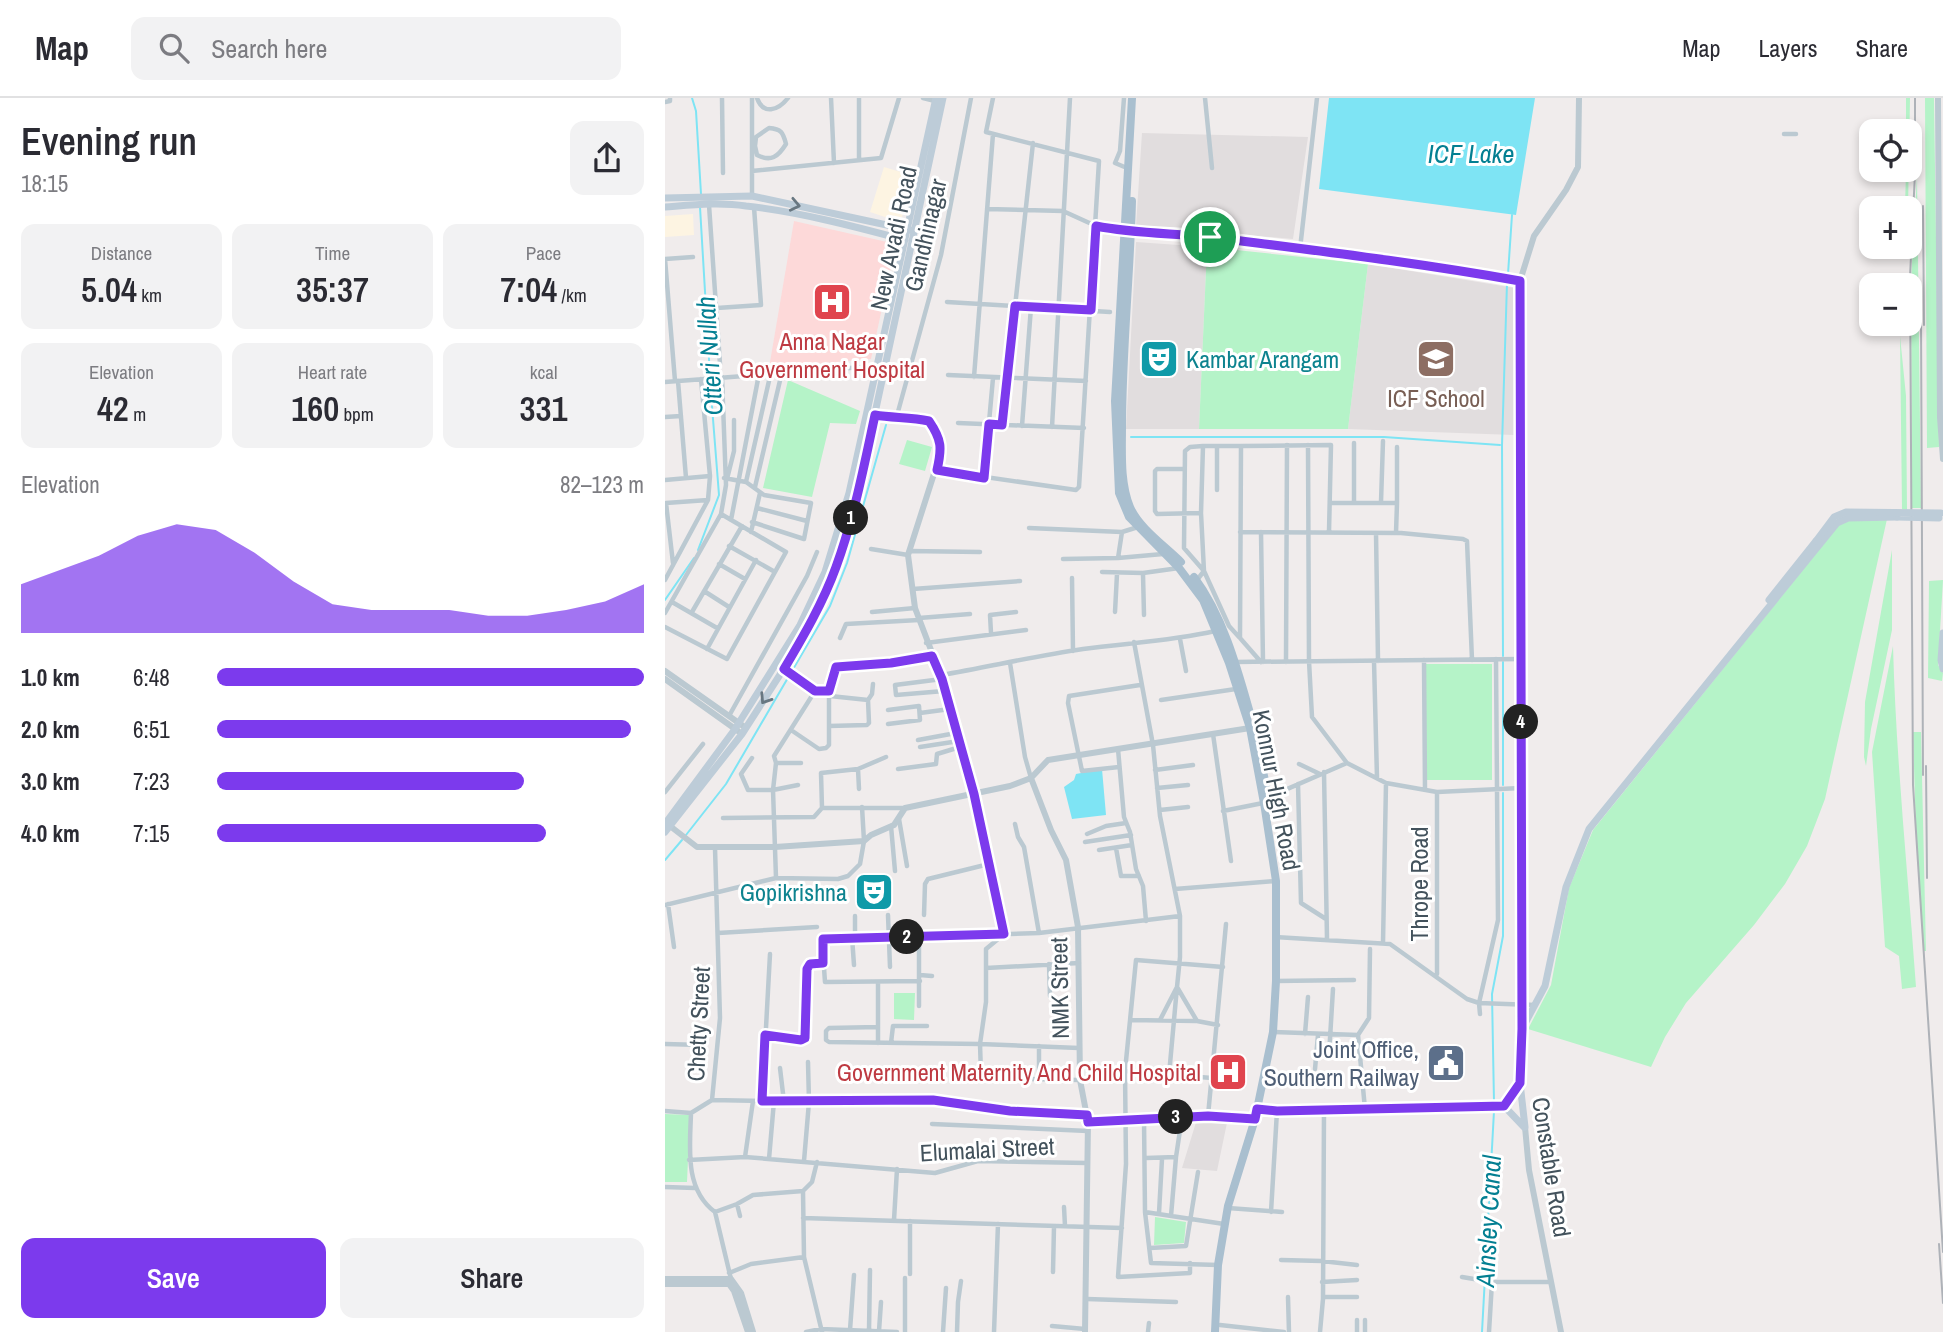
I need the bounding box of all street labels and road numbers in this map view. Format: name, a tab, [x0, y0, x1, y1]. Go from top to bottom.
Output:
street label: New Avadi Road	[862, 163, 924, 313]
street label: Gandhinagar	[896, 175, 954, 295]
street label: Konnur High Road	[1246, 707, 1308, 873]
street label: Thrope Road	[1403, 827, 1435, 941]
street label: NMK Street	[1042, 936, 1076, 1039]
street label: Chetty Street	[679, 965, 717, 1082]
street label: Constable Road	[1525, 1095, 1579, 1239]
street label: Elumalai Street	[919, 1129, 1056, 1168]

